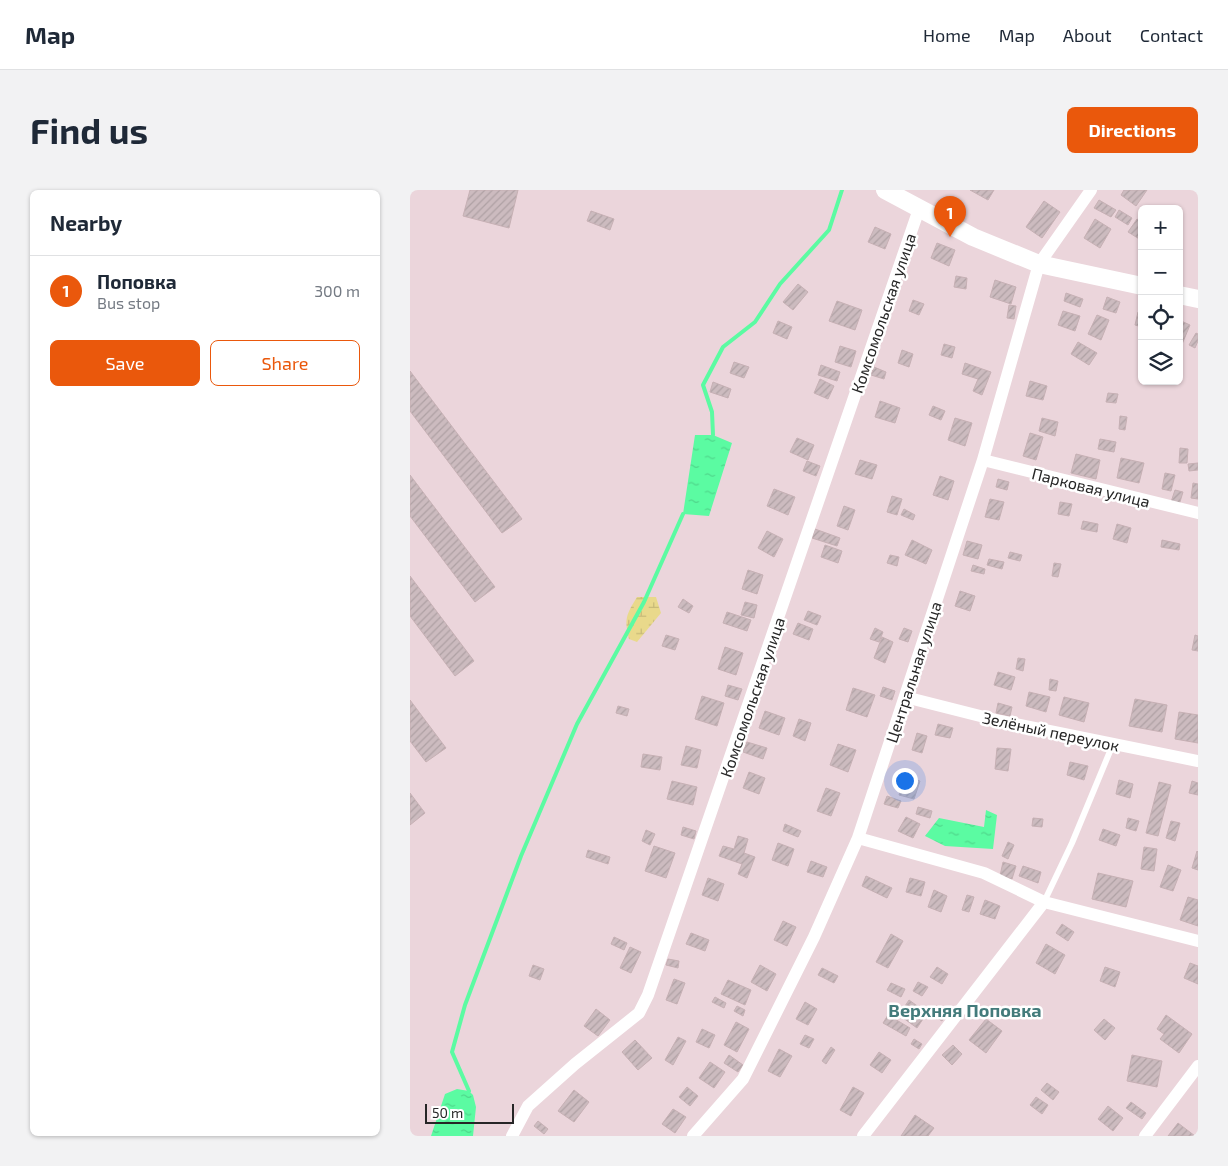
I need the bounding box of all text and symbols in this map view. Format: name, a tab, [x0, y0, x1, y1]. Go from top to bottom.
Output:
text: Map	[25, 20, 75, 49]
text: Home	[923, 24, 971, 46]
text: Map	[999, 24, 1035, 46]
text: About	[1063, 24, 1112, 46]
text: Contact	[1140, 24, 1203, 46]
button: Directions	[1067, 107, 1198, 153]
text: Find us	[30, 109, 148, 151]
pin: 1	[934, 196, 966, 237]
map controls	[1138, 205, 1183, 385]
button: +	[1138, 205, 1183, 250]
text: Nearby	[50, 210, 122, 235]
street label: Комсомольская улица	[847, 231, 920, 396]
button: −	[1138, 250, 1183, 295]
text: Поповка	[97, 270, 177, 293]
text: 1	[63, 281, 69, 300]
text: 300 m	[314, 281, 360, 300]
text: Bus stop	[97, 293, 160, 312]
button: locate	[1138, 295, 1183, 340]
button: Save	[50, 340, 200, 386]
button: Share	[210, 340, 360, 386]
button: layers	[1138, 340, 1183, 385]
street label: Парковая улица	[1030, 463, 1152, 512]
street label: Центральная улица	[881, 599, 946, 745]
street label: Комсомольская улица	[716, 615, 789, 780]
street label: Зелёный переулок	[981, 707, 1122, 756]
your location	[892, 768, 918, 794]
district label: Верхняя Поповка	[888, 999, 1042, 1021]
scale bar	[425, 1101, 514, 1124]
text: 50 m	[432, 1104, 463, 1121]

